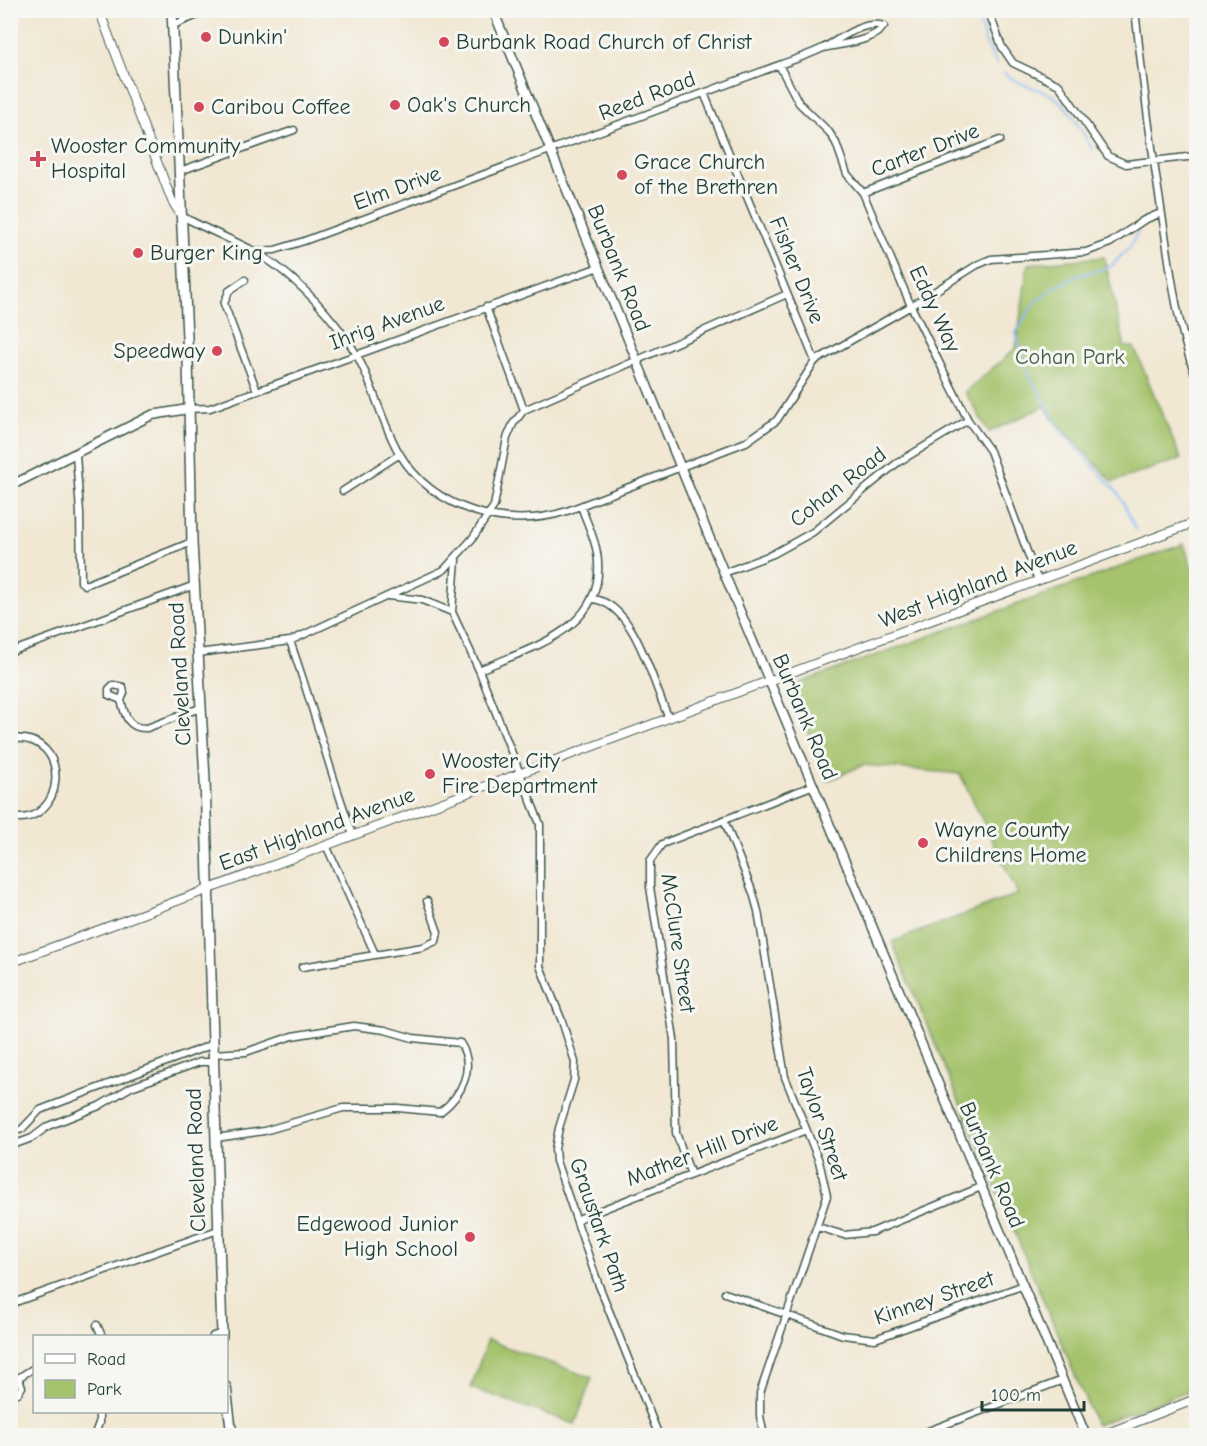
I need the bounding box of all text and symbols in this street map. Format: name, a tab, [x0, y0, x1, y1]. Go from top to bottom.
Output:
place label: Dunkin'	[218, 24, 287, 50]
place label: Burbank Road Church of Christ	[456, 29, 752, 55]
marker: Dunkin'	[199, 30, 213, 44]
marker: Burbank Road Church of Christ	[437, 35, 451, 49]
street label: Reed Road	[595, 66, 699, 126]
place label: Oak's Church	[407, 92, 531, 118]
place label: Caribou Coffee	[211, 94, 351, 120]
marker: Oak's Church	[388, 98, 402, 112]
marker: Caribou Coffee	[192, 100, 206, 114]
street label: Carter Drive	[867, 117, 983, 183]
place label: Wooster Community Hospital	[51, 133, 240, 184]
place label: Grace Church of the Brethren	[634, 149, 778, 200]
marker: Wooster Community Hospital	[29, 150, 47, 168]
street label: Elm Drive	[350, 160, 444, 216]
marker: Grace Church of the Brethren	[615, 168, 629, 182]
street label: Burbank Road	[582, 201, 656, 335]
street label: Fisher Drive	[764, 213, 830, 327]
place label: Burger King	[150, 240, 263, 266]
marker: Burger King	[131, 246, 145, 260]
street label: Eddy Way	[904, 262, 966, 357]
street label: Ihrig Avenue	[326, 290, 448, 356]
place label: Speedway	[114, 338, 205, 364]
marker: Speedway	[210, 344, 224, 358]
park label: Cohan Park	[1015, 344, 1125, 370]
street label: Cohan Road	[785, 441, 891, 533]
street label: West Highland Avenue	[875, 534, 1081, 634]
street label: Cleveland Road	[163, 601, 197, 747]
street label: Burbank Road	[767, 650, 843, 784]
place label: Wooster City Fire Department	[442, 748, 598, 799]
marker: Wooster City Fire Department	[423, 767, 437, 781]
street label: East Highland Avenue	[216, 782, 418, 876]
place label: Wayne County Childrens Home	[935, 817, 1087, 868]
marker: Wayne County Childrens Home	[916, 836, 930, 850]
street label: McClure Street	[655, 872, 701, 1015]
street label: Taylor Street	[790, 1064, 854, 1185]
street label: Cleveland Road	[180, 1088, 212, 1232]
street label: Burbank Road	[954, 1098, 1030, 1232]
street label: Mather Hill Drive	[623, 1110, 781, 1192]
street label: Graustark Path	[564, 1154, 634, 1296]
place label: Edgewood Junior High School	[297, 1211, 458, 1262]
marker: Edgewood Junior High School	[463, 1230, 477, 1244]
street label: Kinney Street	[871, 1265, 998, 1331]
legend	[33, 1335, 228, 1413]
text: Road	[87, 1349, 126, 1370]
scale bar	[982, 1374, 1084, 1412]
text: Park	[87, 1379, 122, 1400]
text: 100 m	[991, 1385, 1041, 1406]

